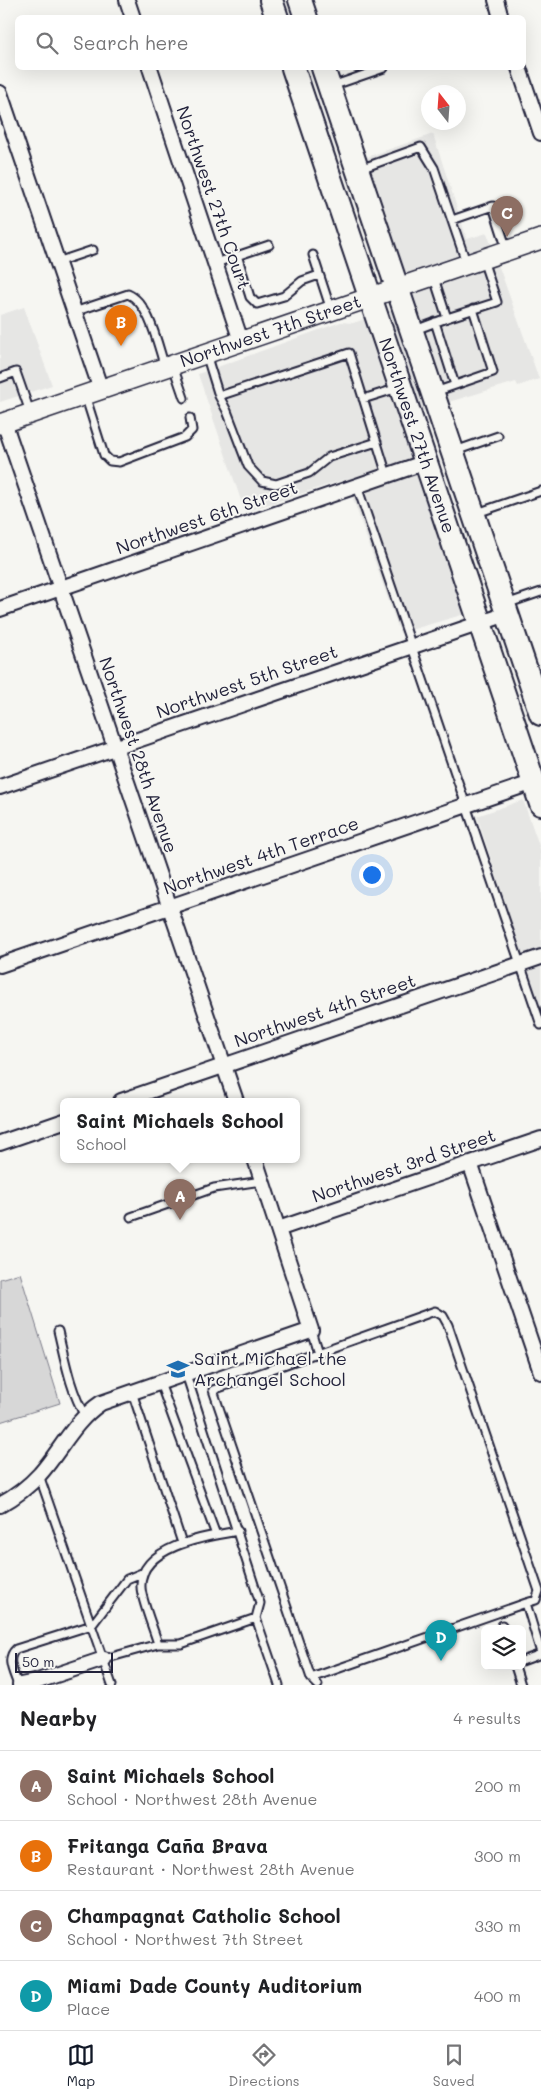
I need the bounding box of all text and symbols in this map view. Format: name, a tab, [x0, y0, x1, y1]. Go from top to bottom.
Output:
search box	[15, 15, 526, 70]
icon: search	[33, 29, 61, 57]
text: Search here	[73, 30, 189, 55]
north arrow	[421, 85, 466, 130]
street label: Northwest 27th Court	[171, 103, 257, 293]
pin: C	[491, 196, 523, 237]
street label: Northwest 7th Street	[177, 288, 364, 373]
pin: B	[105, 305, 137, 346]
street label: Northwest 27th Avenue	[374, 334, 462, 536]
street label: Northwest 6th Street	[113, 475, 301, 559]
street label: Northwest 5th Street	[153, 639, 341, 723]
street label: Northwest 28th Avenue	[94, 654, 184, 856]
street label: Northwest 4th Terrace	[160, 810, 362, 900]
your location	[359, 862, 385, 888]
street label: Northwest 4th Street	[231, 968, 419, 1052]
popup	[60, 1098, 300, 1163]
text: Saint Michaels School	[76, 1108, 284, 1133]
street label: Northwest 3rd Street	[309, 1122, 499, 1208]
text: School	[76, 1133, 127, 1154]
pin: A	[164, 1179, 196, 1220]
place label: Saint Michael the Archangel School	[194, 1346, 347, 1391]
school or university icon: Saint Michael the Archangel School	[165, 1356, 191, 1382]
pin: D	[425, 1620, 457, 1661]
map controls	[481, 1625, 526, 1670]
button: layers	[481, 1625, 526, 1670]
scale bar	[15, 1650, 112, 1673]
text: 50 m	[22, 1652, 54, 1671]
text: Nearby	[20, 1704, 97, 1731]
text: 4 results	[453, 1707, 521, 1728]
text: Saint Michaels School	[67, 1763, 274, 1788]
text: A	[30, 1775, 42, 1796]
text: 200 m	[474, 1775, 521, 1796]
text: School · Northwest 28th Avenue	[67, 1788, 317, 1809]
text: Fritanga Caña Brava	[67, 1833, 268, 1858]
text: B	[31, 1845, 41, 1866]
text: 300 m	[474, 1845, 521, 1866]
text: Restaurant · Northwest 28th Avenue	[67, 1858, 355, 1879]
text: Champagnat Catholic School	[67, 1903, 341, 1928]
text: C	[30, 1915, 42, 1936]
text: 330 m	[475, 1915, 521, 1936]
text: School · Northwest 7th Street	[67, 1928, 303, 1949]
text: Miami Dade County Auditorium	[67, 1973, 362, 1998]
text: D	[30, 1985, 42, 2006]
text: 400 m	[474, 1985, 521, 2006]
text: Place	[67, 1998, 110, 2019]
tab: Map	[67, 2041, 95, 2090]
tab: Directions	[228, 2041, 300, 2090]
tab: Saved	[433, 2041, 474, 2090]

